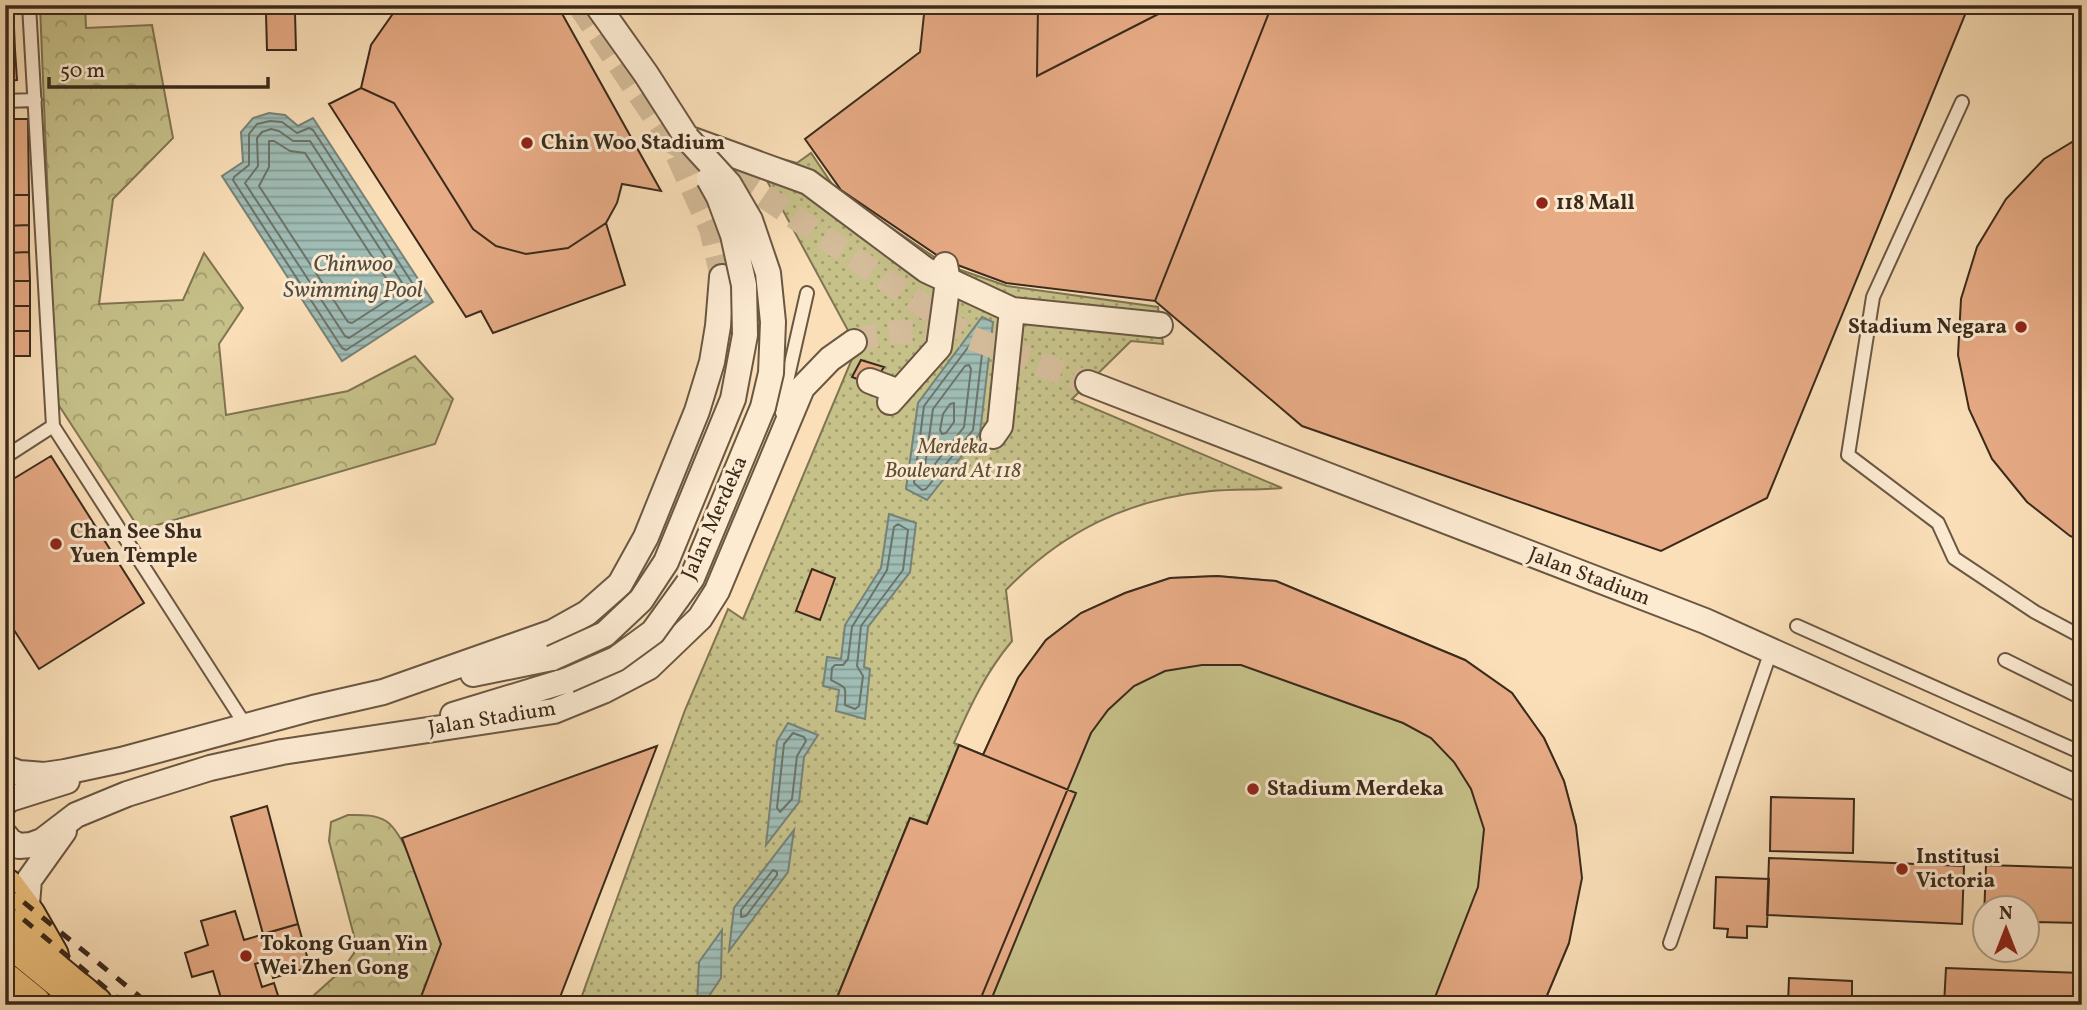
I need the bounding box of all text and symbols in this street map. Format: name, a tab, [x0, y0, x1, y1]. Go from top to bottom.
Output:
scale bar	[49, 46, 268, 90]
text: 50 m	[60, 57, 105, 86]
place label: Chin Woo Stadium	[541, 129, 725, 158]
marker: Chin Woo Stadium	[519, 135, 535, 151]
place label: 118 Mall	[1556, 189, 1635, 218]
marker: 118 Mall	[1534, 195, 1550, 211]
water label: Chinwoo Swimming Pool	[283, 249, 423, 307]
place label: Stadium Negara	[1848, 313, 2007, 342]
marker: Stadium Negara	[2013, 319, 2029, 335]
park label: Merdeka Boulevard At 118	[884, 433, 1022, 486]
street label: Jalan Merdeka	[675, 452, 755, 584]
place label: Chan See Shu Yuen Temple	[70, 518, 202, 571]
marker: Chan See Shu Yuen Temple	[48, 536, 64, 552]
street label: Jalan Stadium	[1524, 540, 1654, 614]
street label: Jalan Stadium	[426, 695, 558, 743]
place label: Stadium Merdeka	[1267, 775, 1444, 804]
marker: Stadium Merdeka	[1245, 781, 1261, 797]
place label: Institusi Victoria	[1916, 843, 2000, 896]
marker: Institusi Victoria	[1894, 861, 1910, 877]
north arrow	[1972, 894, 2042, 964]
text: N	[1999, 901, 2013, 927]
place label: Tokong Guan Yin Wei Zhen Gong	[260, 930, 428, 983]
marker: Tokong Guan Yin Wei Zhen Gong	[238, 948, 254, 964]

